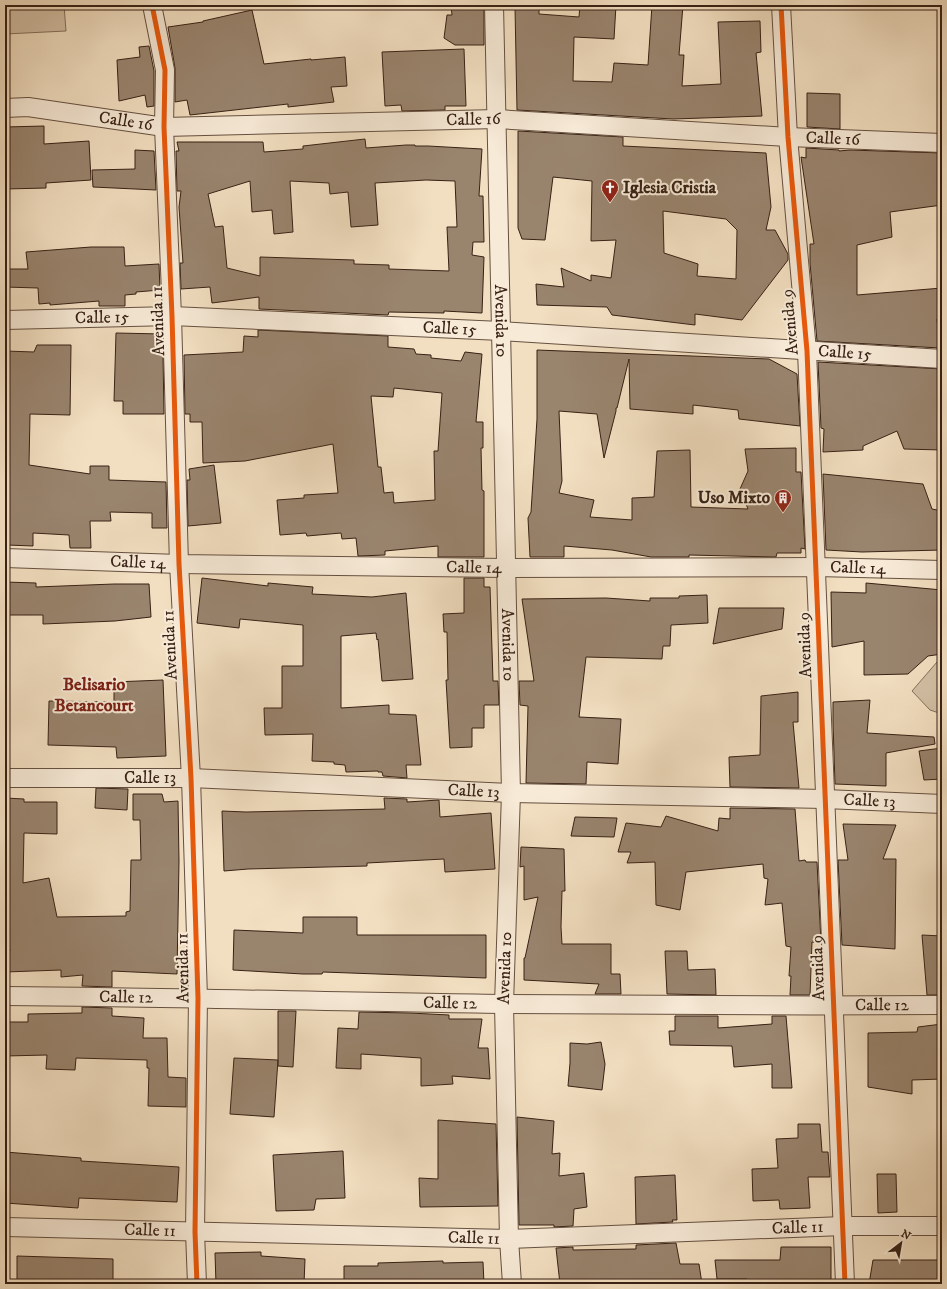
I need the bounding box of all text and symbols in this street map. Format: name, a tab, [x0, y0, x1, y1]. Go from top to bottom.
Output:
street label: Calle 16	[97, 107, 156, 136]
street label: Calle 16	[446, 108, 502, 131]
street label: Calle 16	[805, 127, 862, 151]
place label: Iglesia Cristia	[623, 177, 717, 199]
church icon: Iglesia Cristia	[600, 178, 620, 203]
street label: Avenida 10	[489, 284, 513, 358]
street label: Avenida 11	[146, 286, 170, 356]
street label: Avenida 9	[776, 288, 804, 356]
street label: Calle 15	[75, 306, 130, 329]
street label: Calle 15	[422, 316, 478, 341]
street label: Calle 15	[817, 340, 873, 366]
place label: Uso Mixto	[698, 487, 770, 509]
building icon: Uso Mixto	[773, 488, 793, 513]
street label: Calle 14	[110, 551, 167, 575]
street label: Calle 14	[446, 556, 503, 579]
street label: Calle 14	[830, 556, 887, 580]
street label: Avenida 10	[496, 608, 520, 682]
street label: Avenida 11	[157, 609, 183, 681]
street label: Avenida 9	[793, 612, 817, 678]
district label: Belisario Betancourt	[54, 674, 134, 717]
street label: Calle 13	[124, 767, 176, 789]
street label: Calle 13	[447, 779, 500, 803]
street label: Calle 13	[843, 789, 896, 813]
street label: Avenida 10	[493, 931, 517, 1005]
street label: Avenida 11	[171, 933, 195, 1003]
street label: Avenida 9	[806, 935, 830, 1001]
street label: Calle 12	[99, 986, 154, 1009]
street label: Calle 12	[423, 992, 478, 1015]
street label: Calle 12	[855, 994, 910, 1016]
street label: Calle 11	[771, 1216, 824, 1240]
street label: Calle 11	[124, 1219, 176, 1242]
north arrow	[881, 1223, 921, 1263]
street label: Calle 11	[448, 1227, 500, 1250]
text: N	[898, 1227, 913, 1244]

